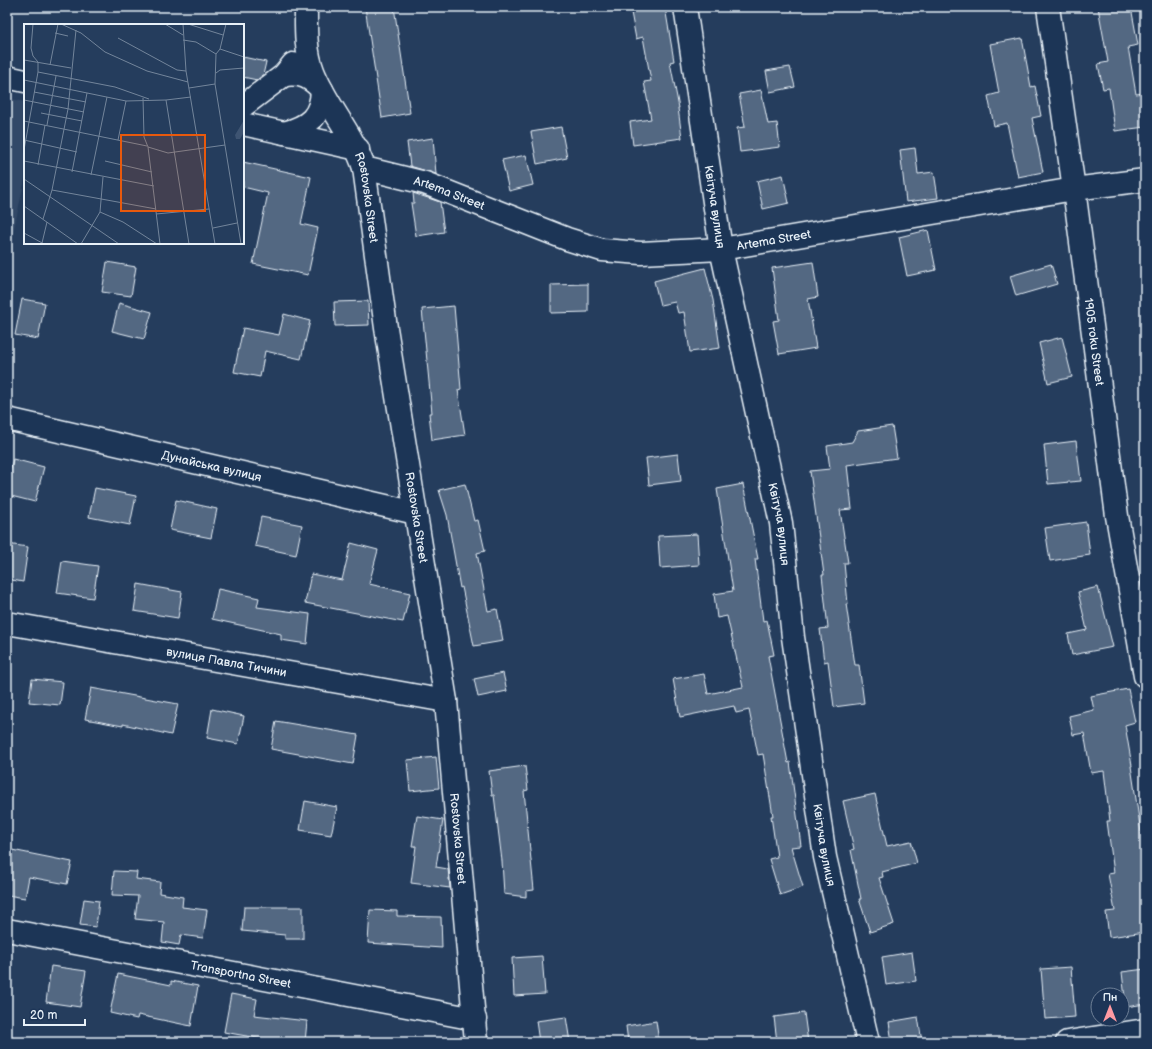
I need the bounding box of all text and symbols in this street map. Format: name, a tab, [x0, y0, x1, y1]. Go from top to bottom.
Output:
inset map	[24, 24, 244, 244]
street label: Rostovska Street	[351, 150, 382, 244]
street label: Квітуча вулиця	[701, 164, 728, 250]
street label: Artema Street	[412, 173, 487, 213]
street label: Artema Street	[736, 226, 812, 254]
street label: 1905 roku Street	[1081, 297, 1107, 387]
street label: Дунайська вулиця	[160, 447, 264, 485]
street label: Rostovska Street	[402, 471, 431, 564]
street label: Квітуча вулиця	[765, 481, 793, 567]
street label: вулиця Павла Тичини	[165, 644, 288, 680]
street label: Rostovska Street	[447, 792, 470, 885]
street label: Квітуча вулиця	[810, 802, 839, 888]
street label: Transportna Street	[189, 958, 293, 991]
north arrow	[1090, 987, 1130, 1027]
text: Пн	[1103, 991, 1117, 1004]
scale bar	[24, 1001, 85, 1027]
text: 20 m	[30, 1008, 57, 1023]

